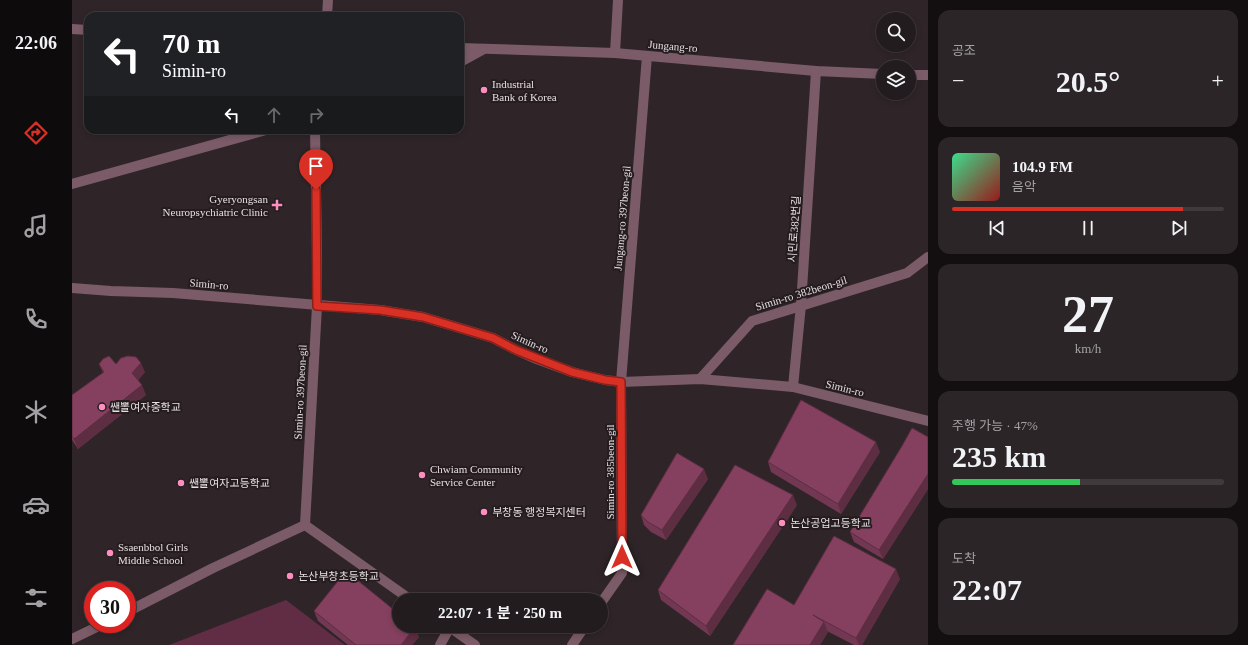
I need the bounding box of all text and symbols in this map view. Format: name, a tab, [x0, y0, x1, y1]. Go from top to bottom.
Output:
map controls	[876, 12, 916, 100]
button: search	[876, 12, 916, 52]
icon: left	[96, 28, 148, 80]
text: 70 m	[162, 28, 220, 59]
text: 22:06	[15, 33, 57, 53]
street label: Jungang-ro	[648, 38, 699, 54]
text: 공조	[952, 43, 976, 58]
button: layers	[876, 60, 916, 100]
text: Simin-ro	[162, 61, 226, 81]
text: 20.5°	[1056, 65, 1120, 98]
text: −	[952, 68, 964, 93]
text: +	[1212, 68, 1224, 93]
place label: Industrial Bank of Korea	[492, 78, 557, 103]
marker: Industrial Bank of Korea	[479, 85, 489, 95]
icon: left	[221, 104, 243, 126]
icon: ahead	[263, 104, 285, 126]
icon: right	[305, 104, 327, 126]
icon: directions	[22, 119, 50, 147]
pin	[299, 149, 333, 190]
icon: arrive	[305, 155, 327, 177]
text: 104.9 FM	[1012, 159, 1073, 175]
street label: Jungang-ro 397beon-gil	[611, 165, 633, 271]
text: 음악	[1012, 179, 1036, 194]
place label: Gyeryongsan Neuropsychiatric Clinic	[163, 193, 268, 218]
street label: 시민로382번길	[786, 195, 802, 263]
marker: Gyeryongsan Neuropsychiatric Clinic	[271, 199, 283, 211]
icon: music	[22, 212, 50, 240]
icon: previous	[986, 217, 1008, 239]
icon: pause	[1077, 217, 1099, 239]
icon: next	[1168, 217, 1190, 239]
street label: Simin-ro 382beon-gil	[754, 273, 848, 313]
street label: Simin-ro	[189, 276, 229, 292]
text: 27	[1062, 286, 1114, 343]
icon: phone	[22, 305, 50, 333]
street label: Simin-ro	[510, 329, 551, 356]
text: km/h	[1075, 341, 1101, 356]
street label: Simin-ro 397beon-gil	[292, 344, 308, 440]
street label: Simin-ro	[825, 377, 866, 399]
icon: climate	[22, 398, 50, 426]
place label: 쌘뽈여자중학교	[110, 401, 181, 413]
marker: 쌘뽈여자중학교	[97, 402, 107, 412]
text: 주행 가능 · 47%	[952, 418, 1038, 433]
street label: Simin-ro 385beon-gil	[604, 424, 616, 520]
text: 235 km	[952, 440, 1046, 473]
place label: Chwiam Community Service Center	[430, 463, 523, 488]
marker: Chwiam Community Service Center	[417, 470, 427, 480]
place label: 쌘뽈여자고등학교	[189, 477, 270, 489]
marker: 쌘뽈여자고등학교	[176, 478, 186, 488]
icon: car	[22, 491, 50, 519]
place label: 부창동 행정복지센터	[492, 506, 586, 518]
marker: 부창동 행정복지센터	[479, 507, 489, 517]
place label: 논산공업고등학교	[790, 517, 871, 529]
marker: 논산공업고등학교	[777, 518, 787, 528]
position arrow	[601, 536, 643, 578]
place label: Ssaenbbol Girls Middle School	[118, 541, 188, 566]
marker: Ssaenbbol Girls Middle School	[105, 548, 115, 558]
text: 도착	[952, 551, 976, 566]
place label: 논산부창초등학교	[298, 570, 379, 582]
marker: 논산부창초등학교	[285, 571, 295, 581]
text: 22:07	[952, 573, 1022, 606]
speed limit sign: 30	[84, 581, 136, 633]
icon: filters	[22, 584, 50, 612]
text: 22:07 · 1 분 · 250 m	[438, 605, 562, 621]

